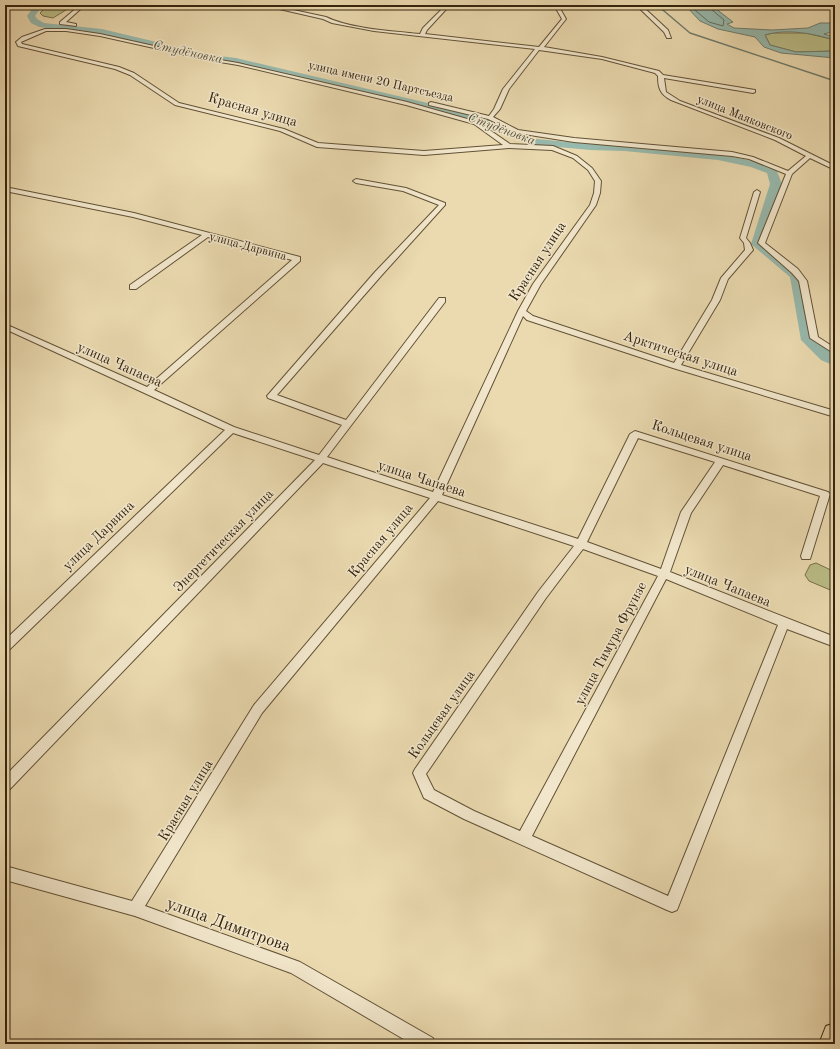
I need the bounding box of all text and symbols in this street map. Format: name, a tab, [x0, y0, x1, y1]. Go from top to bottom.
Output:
water label: Студёновка	[152, 39, 224, 66]
street label: улица имени 20 Партсъезда	[307, 59, 455, 105]
street label: Красная улица	[207, 91, 299, 129]
street label: улица Маяковского	[695, 93, 794, 143]
water label: Студёновка	[466, 111, 537, 148]
street label: Красная улица	[507, 219, 569, 304]
street label: улица Дарвина	[208, 231, 288, 263]
street label: Арктическая улица	[622, 329, 740, 379]
street label: улица Чапаева	[75, 340, 164, 390]
street label: Кольцевая улица	[650, 418, 754, 464]
street label: улица Чапаева	[376, 458, 467, 500]
street label: Энергетическая улица	[171, 487, 276, 595]
street label: улица Дарвина	[60, 498, 137, 573]
street label: Красная улица	[346, 501, 416, 580]
street label: улица Чапаева	[683, 562, 773, 610]
street label: улица Тимура Фрунзе	[573, 580, 649, 707]
street label: Кольцевая улица	[406, 668, 478, 761]
street label: Красная улица	[156, 757, 216, 844]
street label: улица Димитрова	[164, 895, 293, 956]

